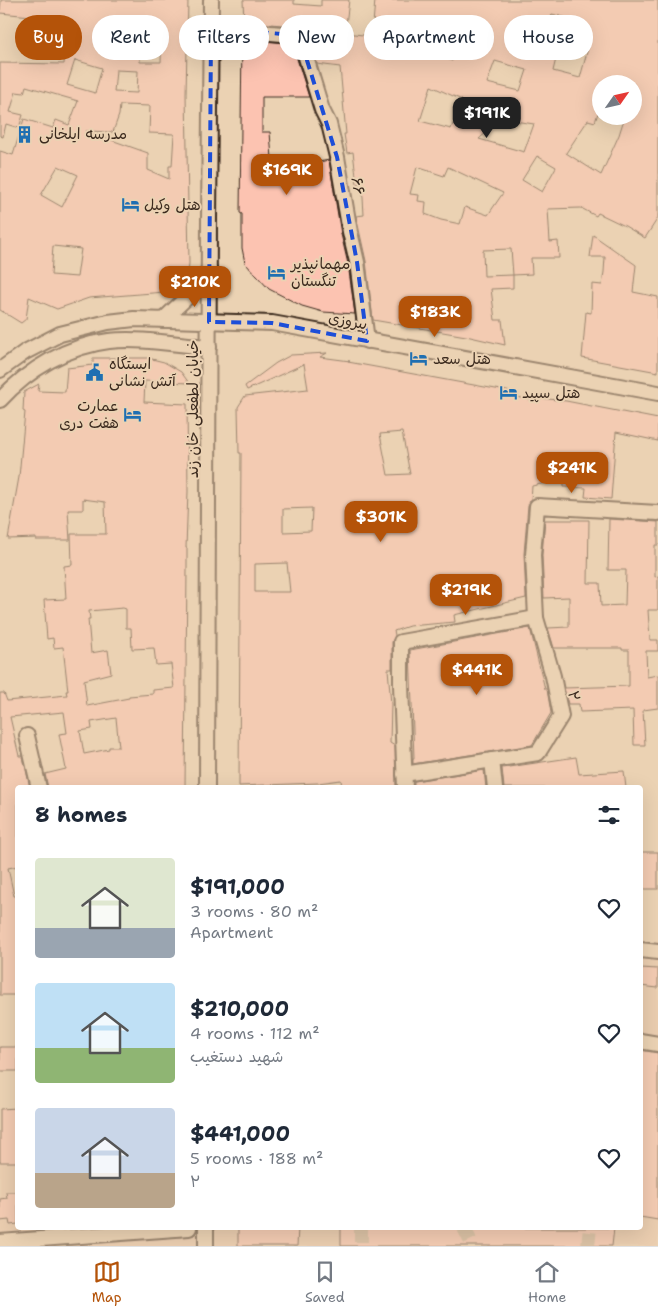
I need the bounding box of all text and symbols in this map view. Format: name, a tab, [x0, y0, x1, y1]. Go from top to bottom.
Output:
chip: Buy	[15, 15, 82, 60]
chip: Rent	[92, 15, 169, 60]
chip: Filters	[179, 15, 269, 60]
chip: New	[279, 15, 354, 60]
chip: Apartment	[364, 15, 494, 60]
chip: House	[504, 15, 593, 60]
north arrow	[592, 75, 642, 125]
map controls	[592, 75, 642, 125]
pin: $191K	[452, 96, 522, 139]
text: $191K	[464, 102, 510, 123]
building icon: مدرسه ایلخانی	[15, 124, 35, 144]
place label: مدرسه ایلخانی	[39, 124, 127, 144]
pin: $169K	[252, 154, 322, 196]
text: $169K	[262, 159, 312, 180]
street label: ۶۶	[347, 175, 369, 197]
hotel icon: هتل وکیل	[120, 195, 140, 215]
place label: هتل وکیل	[144, 195, 201, 215]
place label: مهمانپذیر تنگستان	[289, 254, 350, 291]
hotel icon: مهمانپذیر تنگستان	[267, 263, 287, 283]
pin: $210K	[160, 266, 230, 308]
text: $210K	[170, 271, 220, 292]
pin: $183K	[400, 296, 470, 338]
text: $183K	[410, 301, 460, 322]
street label: پیروزی	[327, 307, 369, 335]
street label: خیابان لطفعلی خان زند	[183, 340, 203, 478]
hotel icon: هتل سعد	[409, 349, 429, 369]
place label: هتل سعد	[433, 349, 491, 369]
place label: ایستگاه آتش نشانی	[109, 354, 177, 391]
public building icon: ایستگاه آتش نشانی	[85, 363, 105, 383]
hotel icon: هتل سپید	[498, 383, 518, 403]
place label: هتل سپید	[522, 383, 580, 403]
place label: عمارت هفت دری	[59, 396, 119, 433]
hotel icon: عمارت هفت دری	[123, 405, 143, 425]
pin: $241K	[537, 452, 607, 494]
text: $241K	[547, 457, 597, 478]
pin: $301K	[346, 500, 416, 543]
text: $301K	[355, 506, 407, 527]
pin: $219K	[431, 574, 501, 616]
text: $219K	[441, 579, 491, 600]
pin: $441K	[442, 654, 512, 696]
text: $441K	[452, 659, 502, 680]
street label: ۲	[563, 689, 585, 703]
text: 8 homes	[35, 801, 127, 829]
icon: filters	[595, 801, 623, 829]
text: $191,000	[190, 873, 285, 901]
icon: home	[75, 878, 135, 938]
icon: heart	[595, 894, 623, 922]
text: 3 rooms · 80 m²	[190, 901, 318, 922]
text: Apartment	[190, 922, 273, 943]
text: $210,000	[190, 995, 289, 1023]
icon: home	[75, 1003, 135, 1063]
icon: heart	[595, 1019, 623, 1047]
text: 4 rooms · 112 m²	[190, 1023, 320, 1044]
text: شهید دستغیب	[190, 1046, 283, 1067]
text: $441,000	[190, 1120, 290, 1148]
icon: home	[75, 1128, 135, 1188]
icon: heart	[595, 1144, 623, 1172]
text: 5 rooms · 188 m²	[190, 1148, 323, 1169]
text: ۲	[190, 1171, 201, 1192]
tab: Map	[92, 1258, 122, 1306]
tab: Saved	[305, 1258, 345, 1306]
tab: Home	[528, 1258, 566, 1306]

